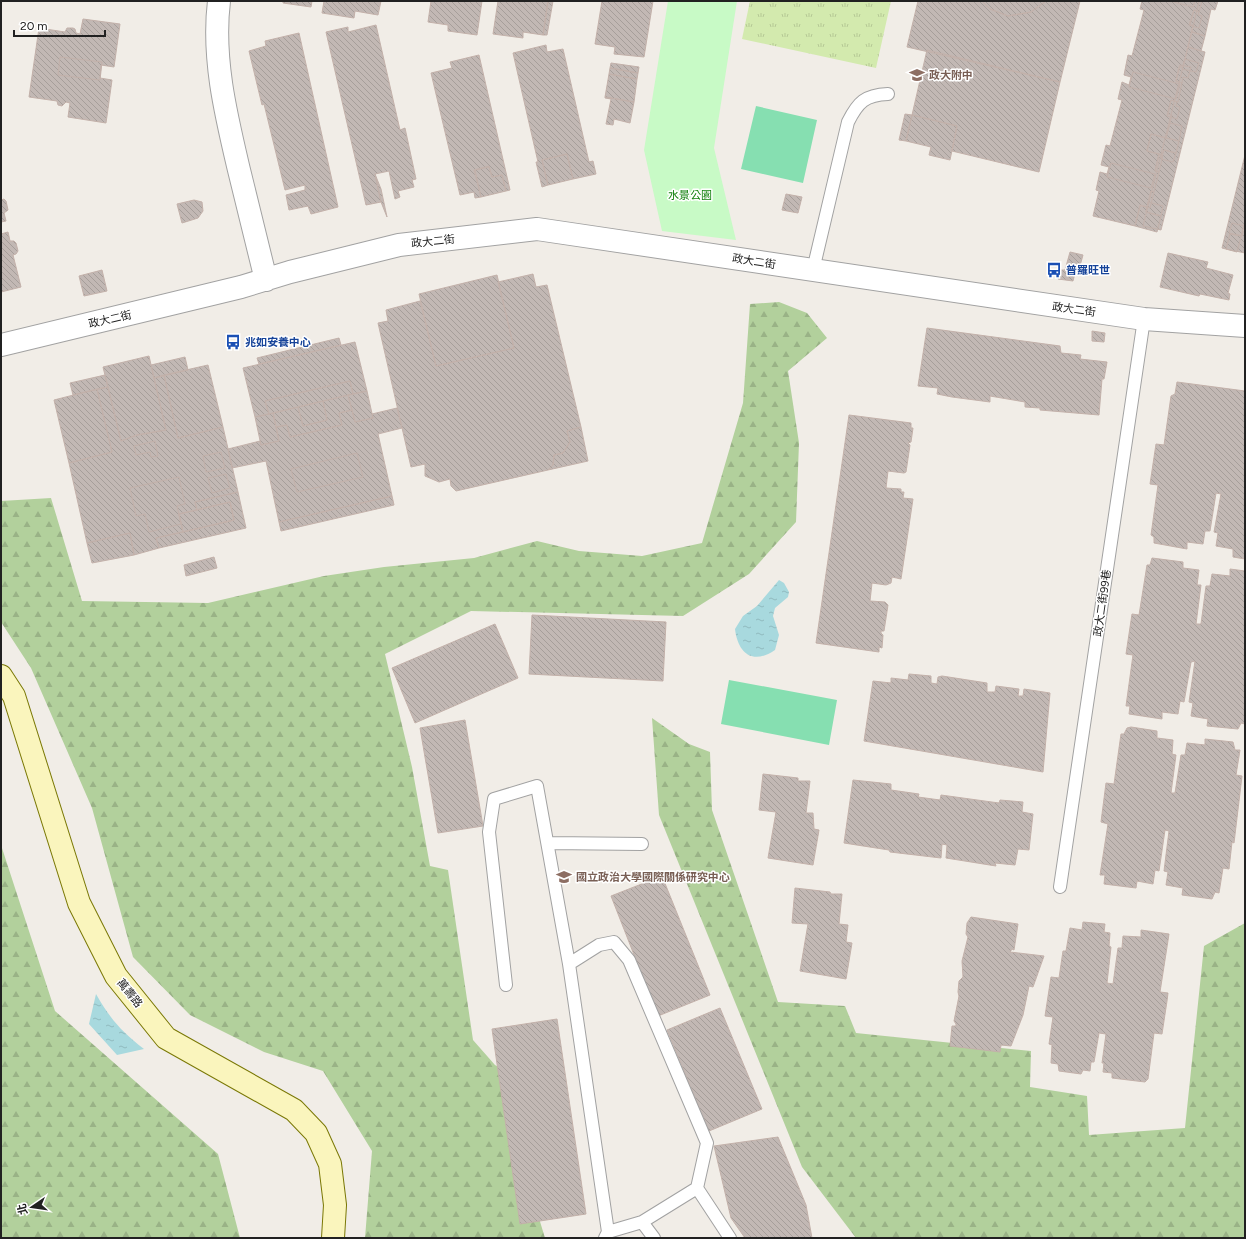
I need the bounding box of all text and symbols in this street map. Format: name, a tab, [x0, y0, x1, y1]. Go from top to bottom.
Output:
scale bar	[14, 12, 105, 38]
text: 20 m	[20, 19, 48, 33]
school or university icon: 政大附中	[908, 66, 926, 84]
place label: 政大附中	[929, 69, 973, 82]
park label: 水景公園	[668, 189, 712, 202]
street label: 政大二街	[410, 233, 456, 250]
street label: 政大二街	[731, 252, 777, 271]
bus stop icon: 普羅旺世	[1045, 261, 1063, 279]
place label: 普羅旺世	[1066, 264, 1110, 277]
street label: 政大二街	[1051, 300, 1097, 319]
street label: 政大二街	[87, 308, 133, 331]
bus stop icon: 兆如安養中心	[224, 333, 242, 351]
place label: 兆如安養中心	[245, 336, 311, 349]
street label: 政大二街99巷	[1091, 569, 1114, 637]
school or university icon: 國立政治大學國際關係研究中心	[555, 868, 573, 886]
place label: 國立政治大學國際關係研究中心	[576, 871, 730, 884]
street label: 萬壽路	[114, 976, 145, 1010]
north arrow	[12, 1187, 52, 1227]
text: 北	[15, 1202, 30, 1216]

